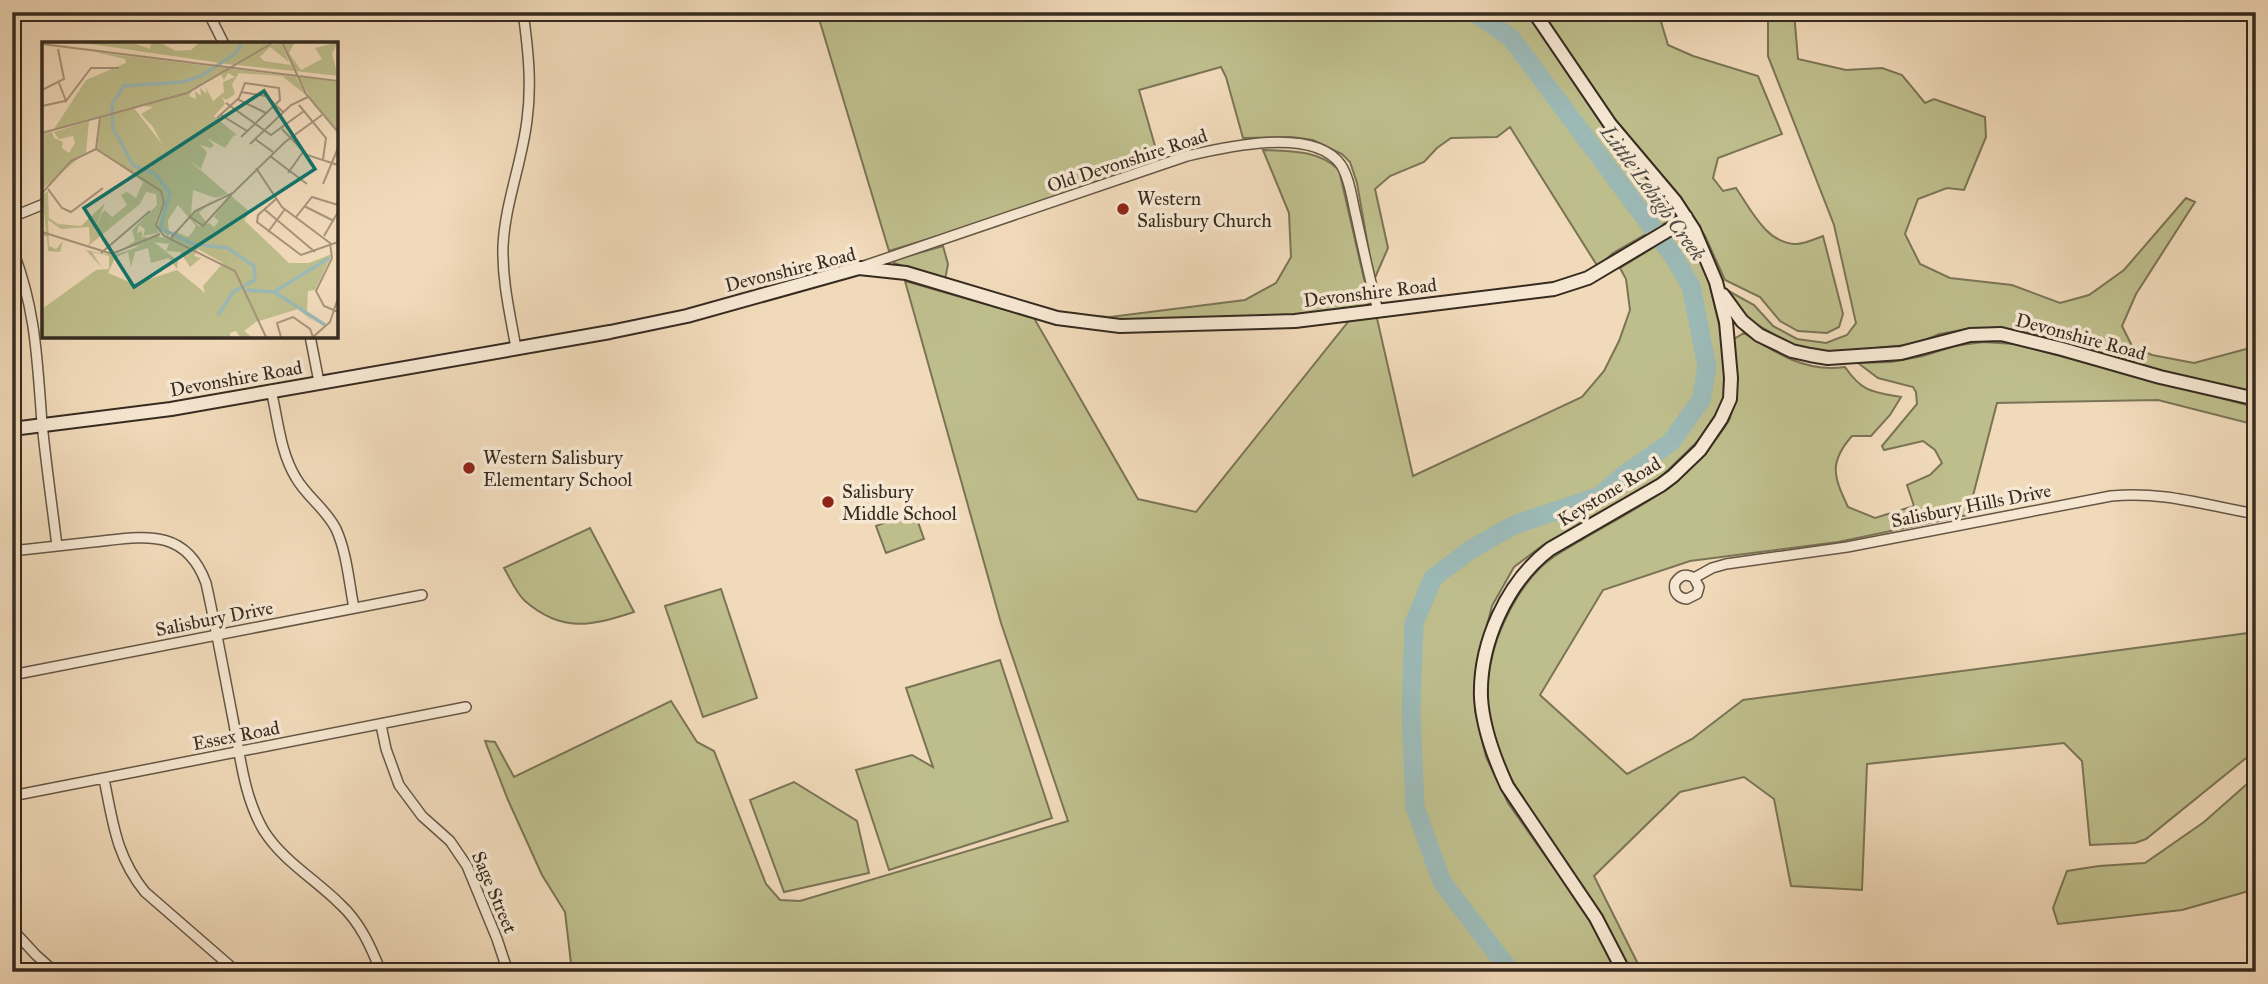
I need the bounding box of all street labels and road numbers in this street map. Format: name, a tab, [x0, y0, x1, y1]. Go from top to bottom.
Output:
street label: Old Devonshire Road	[1044, 124, 1211, 197]
street label: Devonshire Road	[722, 242, 858, 297]
street label: Devonshire Road	[1302, 273, 1438, 312]
street label: Devonshire Road	[2013, 308, 2149, 365]
street label: Devonshire Road	[168, 355, 305, 401]
street label: Keystone Road	[1554, 451, 1665, 531]
street label: Salisbury Hills Drive	[1889, 479, 2053, 532]
street label: Salisbury Drive	[153, 596, 275, 641]
street label: Essex Road	[191, 716, 282, 755]
street label: Sage Street	[466, 848, 522, 937]

